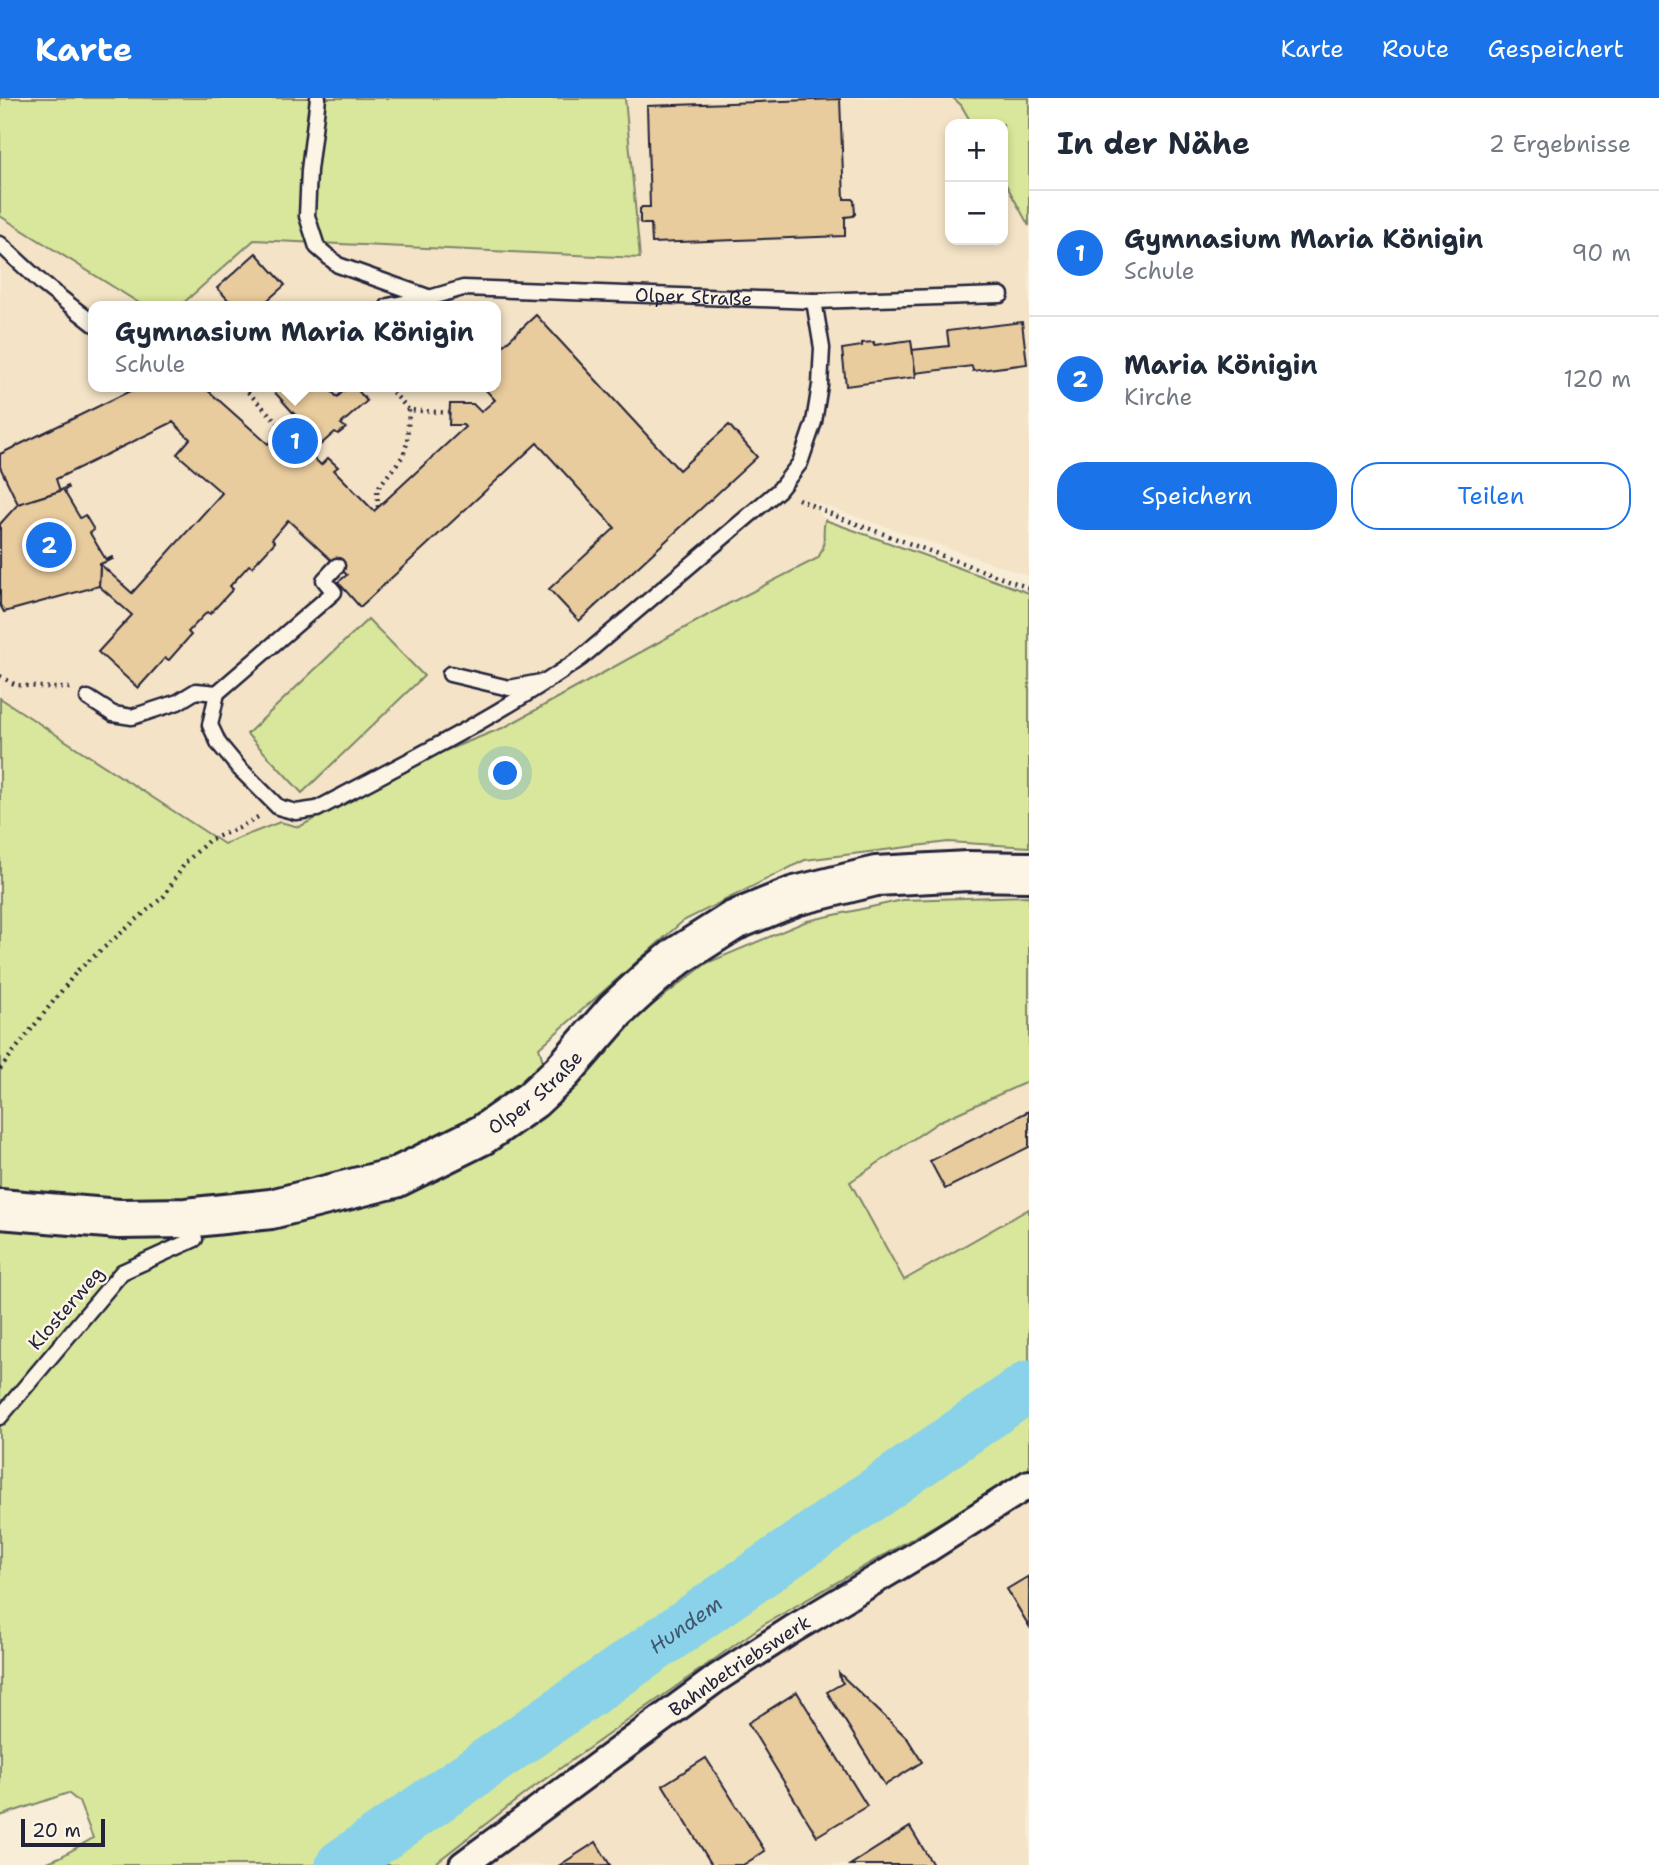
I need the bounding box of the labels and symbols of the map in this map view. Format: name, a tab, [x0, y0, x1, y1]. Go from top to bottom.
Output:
street label: Olper Straße	[634, 282, 753, 311]
pin: 1	[272, 415, 318, 467]
pin: 2	[26, 519, 72, 571]
your location	[488, 756, 522, 790]
street label: Olper Straße	[483, 1045, 588, 1140]
street label: Klosterweg	[23, 1261, 109, 1355]
water label: Hundem	[643, 1590, 728, 1660]
street label: Bahnbetriebswerk	[663, 1609, 815, 1722]
scale bar	[21, 1816, 105, 1848]

